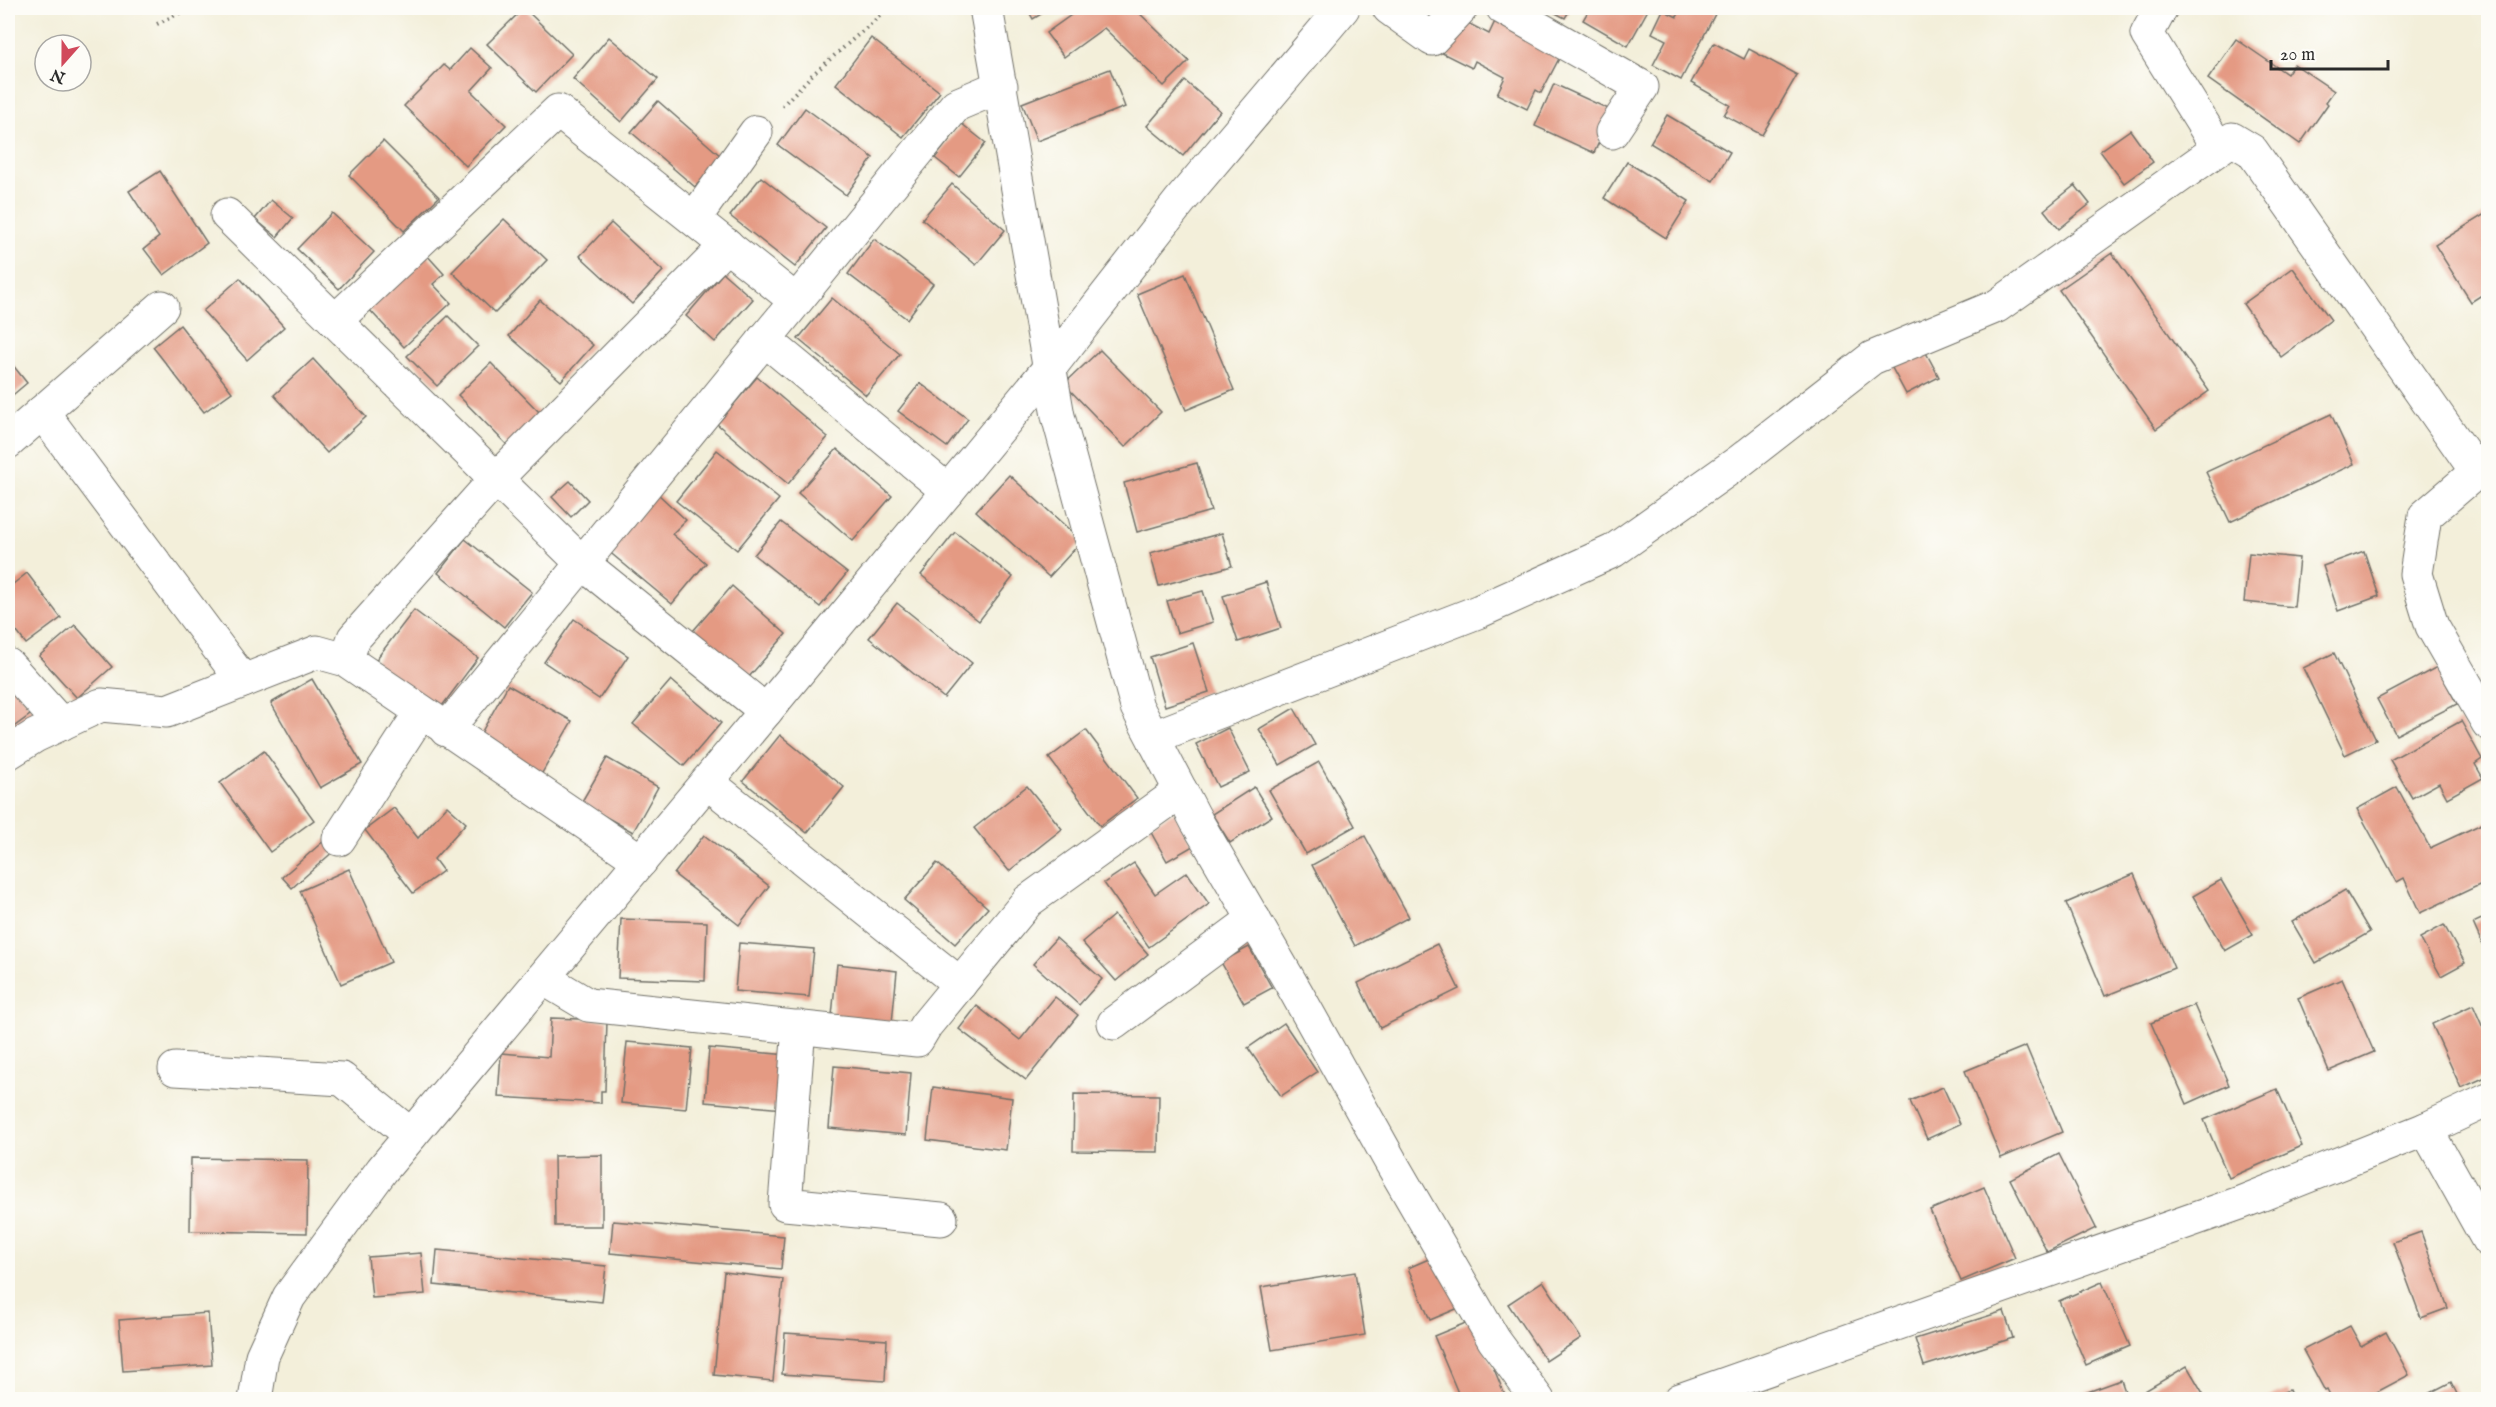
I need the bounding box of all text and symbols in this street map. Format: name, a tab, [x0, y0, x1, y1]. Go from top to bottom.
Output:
north arrow	[33, 33, 93, 93]
scale bar	[2271, 33, 2388, 71]
text: 20 m	[2280, 44, 2315, 67]
text: N	[48, 63, 69, 87]

